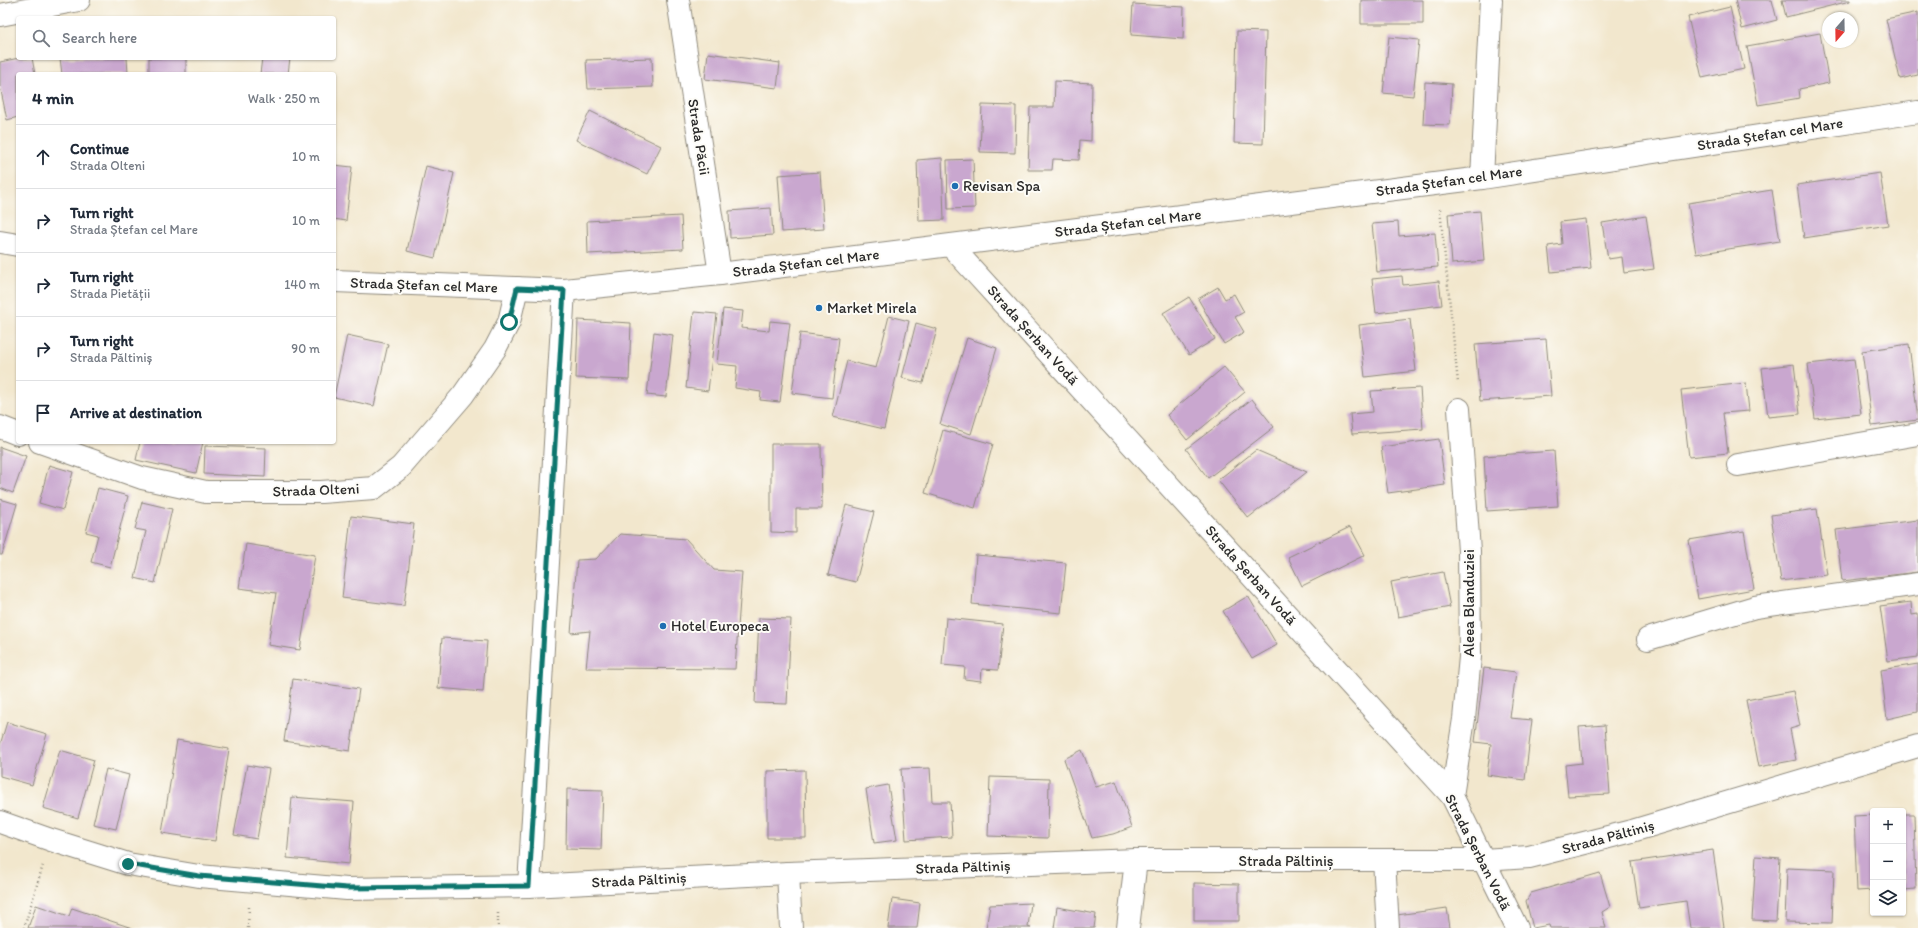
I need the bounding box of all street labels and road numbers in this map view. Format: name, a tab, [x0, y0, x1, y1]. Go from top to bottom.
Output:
street label: Strada Păcii	[684, 98, 714, 176]
street label: Strada Ștefan cel Mare	[1696, 114, 1844, 154]
street label: Strada Ștefan cel Mare	[1375, 162, 1523, 200]
street label: Strada Ștefan cel Mare	[1054, 205, 1202, 241]
street label: Strada Ștefan cel Mare	[732, 245, 880, 281]
street label: Strada Ștefan cel Mare	[350, 273, 498, 297]
street label: Strada Șerban Vodă	[983, 281, 1083, 389]
street label: Strada Olteni	[272, 479, 360, 501]
street label: Strada Șerban Vodă	[1201, 521, 1301, 629]
street label: Aleea Blanduziei	[1460, 549, 1478, 657]
street label: Strada Șerban Vodă	[1441, 791, 1515, 913]
street label: Strada Păltiniș	[1560, 816, 1657, 858]
street label: Strada Păltiniș	[1238, 852, 1334, 870]
street label: Strada Păltiniș	[915, 856, 1011, 878]
street label: Strada Păltiniș	[591, 869, 687, 891]

